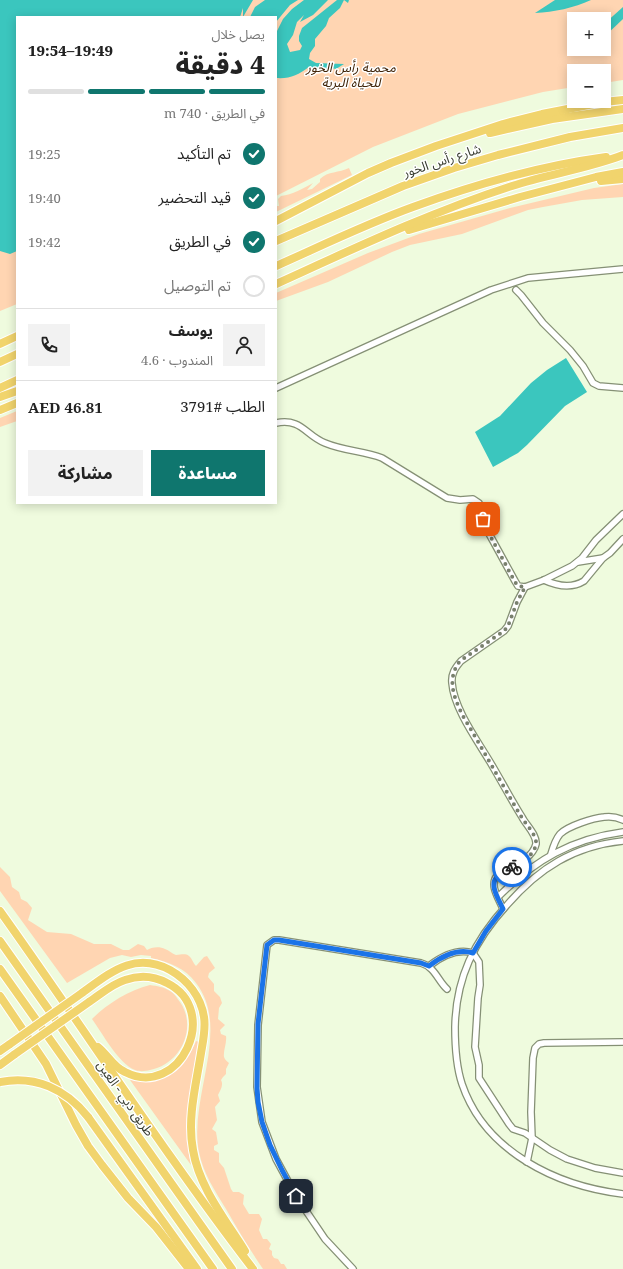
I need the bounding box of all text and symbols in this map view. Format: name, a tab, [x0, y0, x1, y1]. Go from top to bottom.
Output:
map controls	[567, 12, 611, 108]
button: +	[567, 12, 611, 56]
text: يصل خلال	[211, 25, 265, 43]
text: 19:49–19:54	[28, 40, 113, 60]
text: 4 دقيقة	[176, 46, 265, 82]
park label: محمية رأس الخور للحياة البرية	[305, 58, 396, 91]
button: −	[567, 64, 611, 108]
text: في الطريق · 740 m	[164, 104, 265, 122]
street label: شارع رأس الخور	[400, 139, 484, 183]
text: تم التأكيد	[177, 143, 231, 163]
icon: check	[243, 143, 265, 165]
text: 19:25	[28, 145, 61, 163]
text: قيد التحضير	[158, 187, 231, 207]
icon: check	[243, 187, 265, 209]
text: 19:40	[28, 189, 61, 207]
text: في الطريق	[169, 231, 231, 251]
icon: check	[243, 231, 265, 253]
text: 19:42	[28, 233, 61, 251]
text: تم التوصيل	[164, 275, 231, 295]
text: يوسف	[169, 320, 213, 340]
button: phone	[28, 324, 70, 366]
button: person	[223, 324, 265, 366]
text: المندوب · 4.6	[141, 351, 213, 369]
text: الطلب #3791	[180, 396, 265, 416]
text: AED 46.81	[28, 397, 103, 417]
button: مشاركة	[28, 450, 143, 496]
button: مساعدة	[151, 450, 265, 496]
pin	[466, 502, 500, 536]
icon: bag	[472, 508, 494, 530]
courier	[492, 847, 532, 887]
icon: bike	[501, 856, 523, 878]
street label: طريق دبي - العين	[91, 1056, 159, 1141]
pin	[279, 1179, 313, 1213]
icon: home	[285, 1185, 307, 1207]

